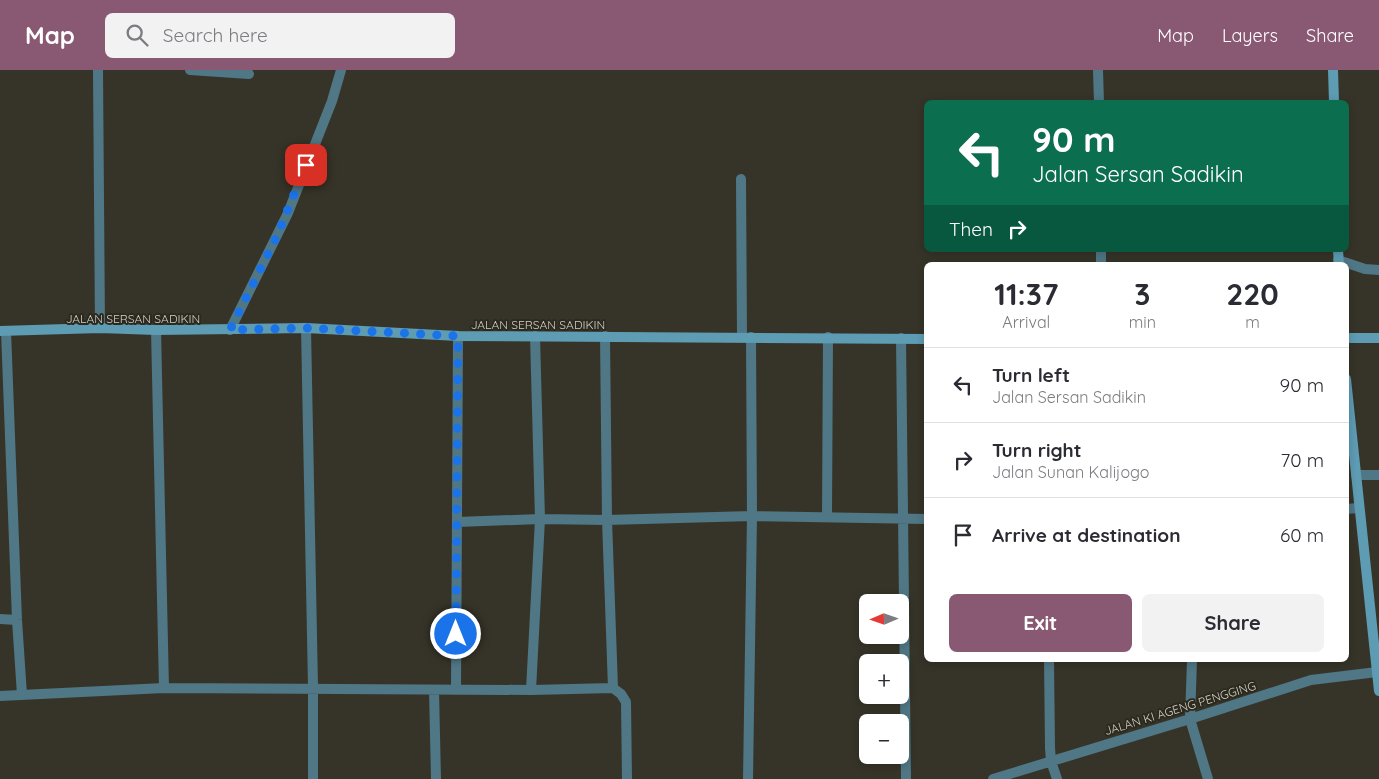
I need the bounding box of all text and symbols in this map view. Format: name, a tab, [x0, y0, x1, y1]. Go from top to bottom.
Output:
search box	[105, 13, 455, 58]
text: Map	[25, 20, 75, 50]
icon: search	[123, 21, 151, 49]
text: Search here	[163, 23, 268, 47]
text: Map	[1157, 24, 1194, 47]
text: Layers	[1222, 24, 1278, 47]
text: Share	[1306, 24, 1354, 47]
text: 90 m	[1032, 117, 1115, 161]
icon: left	[949, 120, 1014, 185]
pin	[285, 144, 327, 186]
icon: arrive	[292, 151, 320, 179]
text: Jalan Sersan Sadikin	[1032, 160, 1244, 188]
icon: right	[1003, 215, 1031, 243]
text: Then	[949, 217, 993, 241]
text: 11:37	[994, 275, 1058, 313]
text: 3	[1134, 275, 1150, 313]
text: 220	[1226, 275, 1279, 313]
street label: JALAN SERSAN SADIKIN	[66, 311, 200, 326]
text: Arrival	[1002, 312, 1050, 332]
text: min	[1129, 312, 1156, 332]
text: m	[1245, 312, 1260, 332]
street label: JALAN SERSAN SADIKIN	[471, 317, 605, 332]
text: Turn left	[992, 363, 1070, 387]
icon: left	[949, 371, 977, 399]
text: 90 m	[1280, 373, 1324, 397]
text: Jalan Sersan Sadikin	[992, 387, 1146, 407]
text: Turn right	[992, 438, 1081, 462]
icon: right	[949, 446, 977, 474]
text: 70 m	[1280, 448, 1324, 472]
text: Jalan Sunan Kalijogo	[992, 462, 1149, 482]
icon: arrive	[949, 521, 977, 549]
text: Arrive at destination	[992, 523, 1181, 547]
text: 60 m	[1280, 523, 1324, 547]
north arrow	[859, 594, 909, 644]
map controls	[859, 594, 909, 764]
button: Exit	[949, 594, 1132, 652]
button: Share	[1142, 594, 1324, 652]
position arrow	[429, 607, 481, 659]
button: +	[859, 654, 909, 704]
street label: JALAN KI AGENG PENGGING	[1102, 678, 1258, 738]
button: −	[859, 714, 909, 764]

